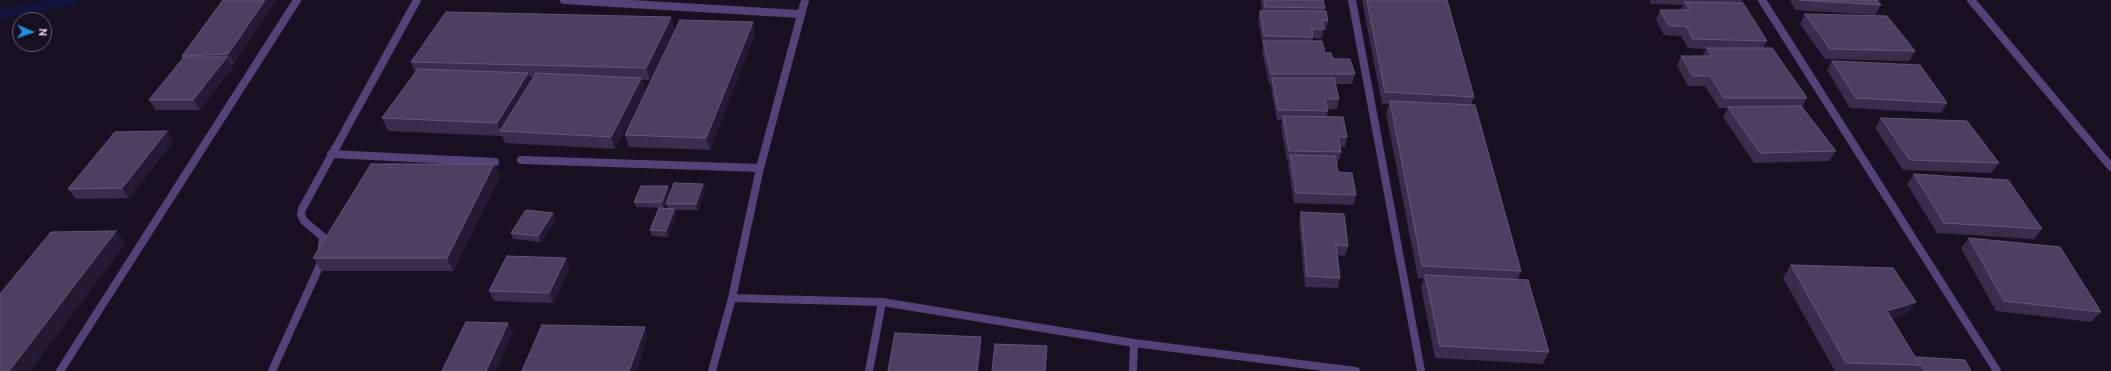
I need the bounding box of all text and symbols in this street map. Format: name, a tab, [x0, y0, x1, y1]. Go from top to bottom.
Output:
north arrow	[12, 12, 52, 52]
text: N	[36, 28, 50, 37]

